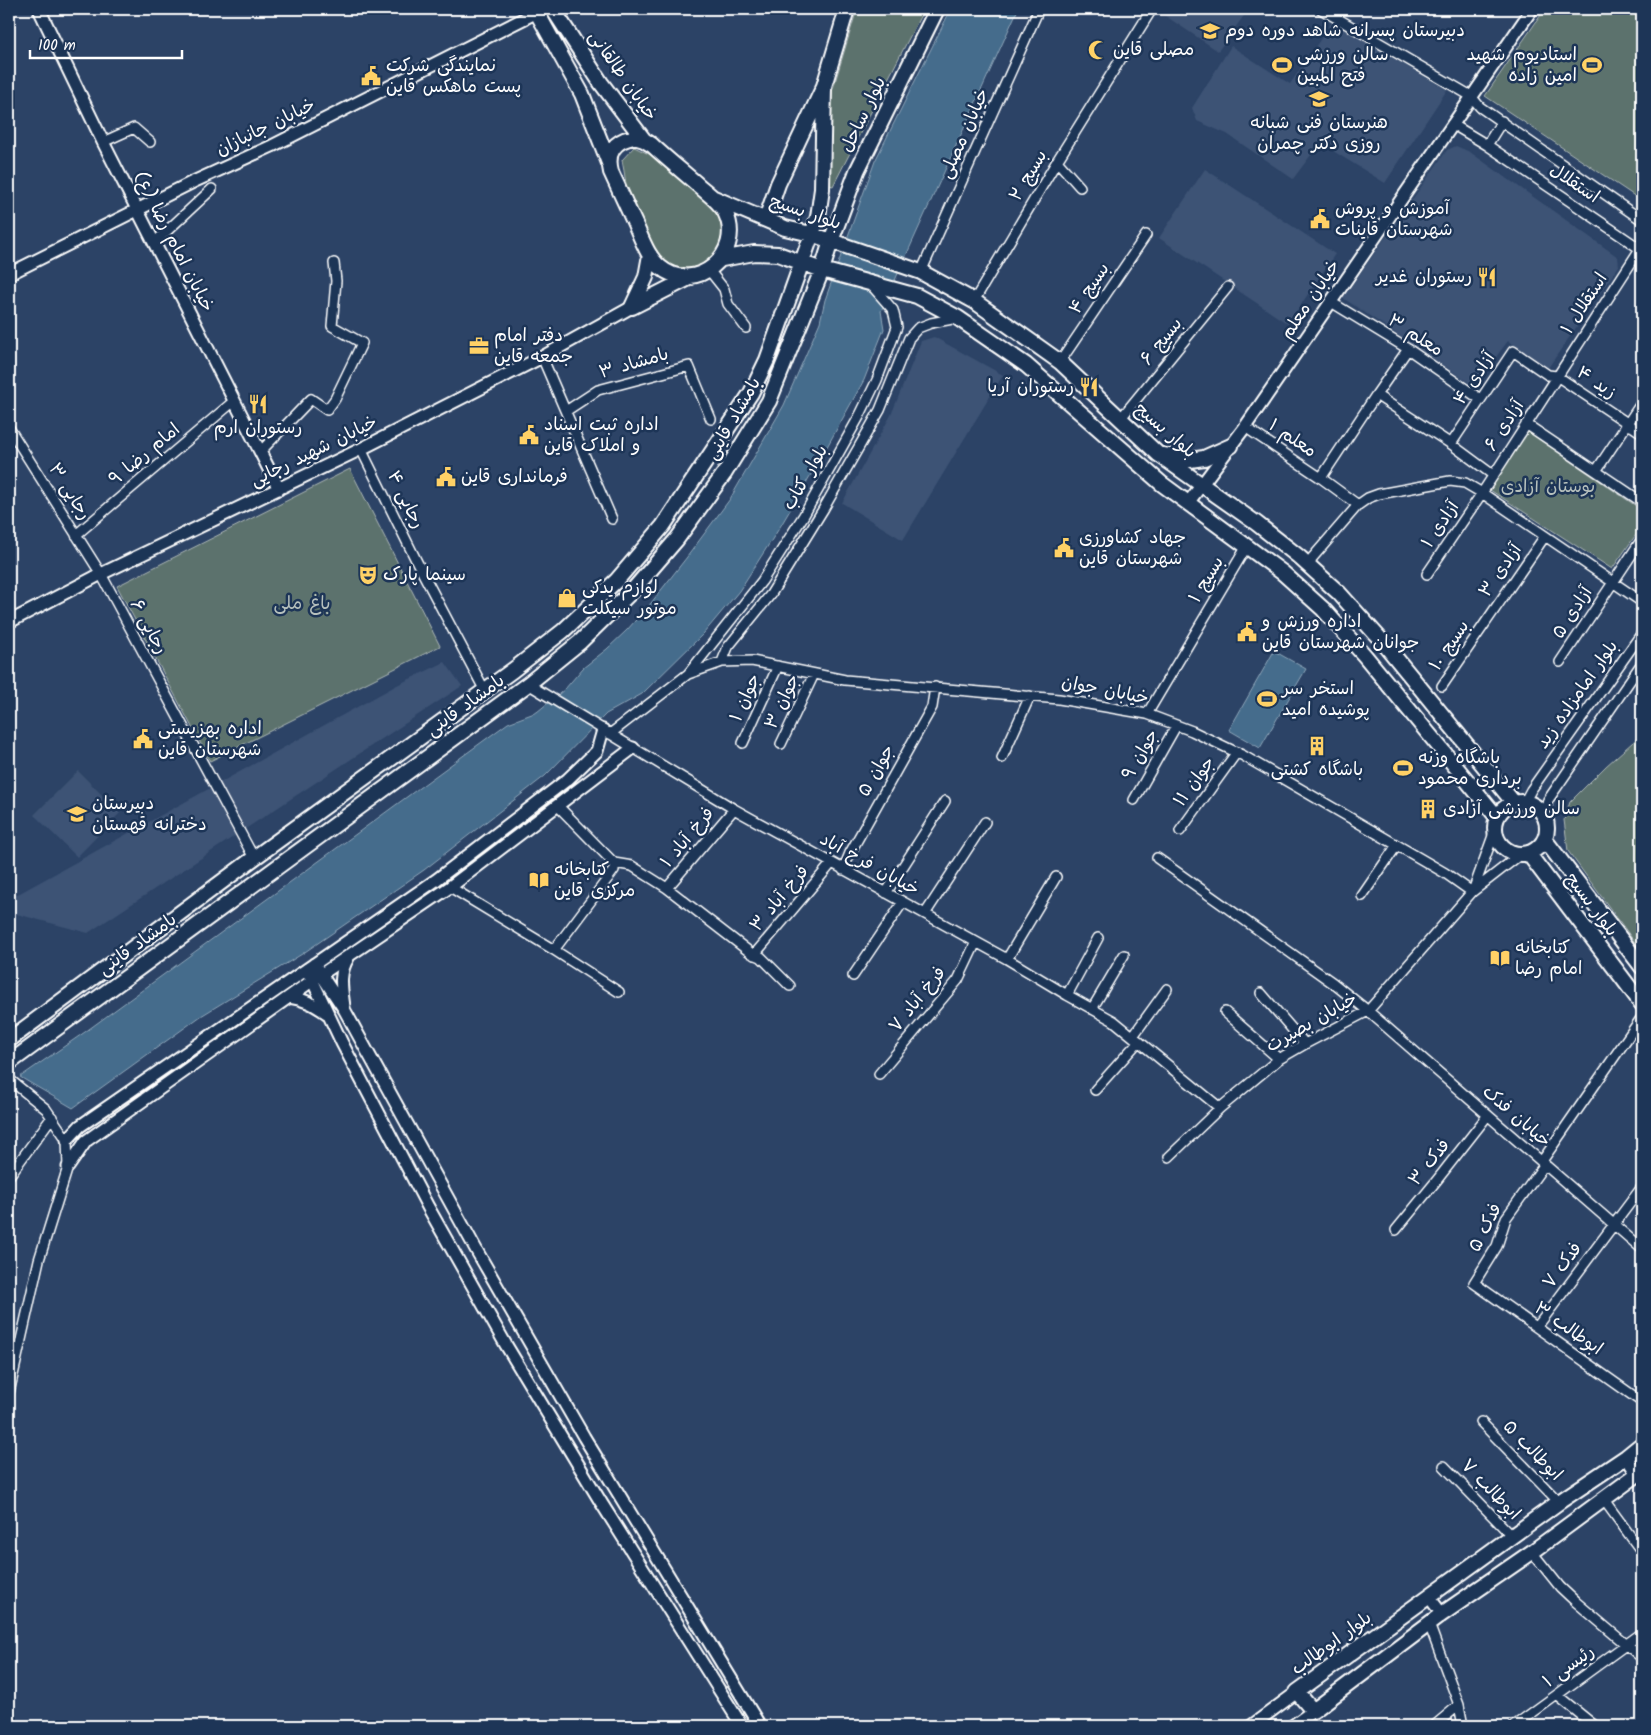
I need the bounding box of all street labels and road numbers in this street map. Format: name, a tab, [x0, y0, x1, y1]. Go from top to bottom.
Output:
street label: خیابان طالقانی	[580, 25, 664, 127]
street label: بلوار ساحل	[833, 72, 895, 158]
street label: خیابان مصلی	[932, 84, 998, 184]
street label: خیابان جانبازان	[211, 91, 321, 165]
street label: بسیج ۲	[1002, 145, 1056, 207]
street label: استقلال	[1543, 157, 1605, 211]
street label: خیابان امام رضا (ع)	[125, 166, 221, 318]
street label: بلوار بسیج	[765, 187, 845, 239]
street label: خیابان معلم	[1273, 254, 1349, 346]
street label: بسیج ۴	[1062, 257, 1118, 321]
street label: استقلال ۱	[1554, 267, 1616, 341]
street label: معلم ۳	[1381, 307, 1449, 365]
street label: بسیج ۶	[1133, 312, 1191, 372]
street label: بامشاد ۳	[596, 340, 672, 388]
street label: آزادی ۴	[1447, 345, 1504, 411]
street label: زید ۴	[1570, 359, 1622, 407]
street label: بامشاد قاینی	[698, 372, 770, 466]
street label: آزادی ۶	[1478, 393, 1533, 457]
street label: بلوار بسیج	[1127, 396, 1203, 466]
street label: خیابان شهید رجایی	[245, 409, 383, 495]
street label: معلم ۱	[1262, 412, 1322, 466]
street label: امام رضا ۹	[103, 416, 187, 494]
street label: بلوار کتاب	[776, 440, 836, 516]
street label: رجایی ۳	[40, 458, 98, 526]
street label: رجایی ۴	[379, 466, 431, 534]
street label: آزادی ۱	[1414, 494, 1468, 555]
street label: آزادی ۳	[1472, 537, 1531, 604]
street label: بسیج ۱	[1182, 551, 1232, 609]
street label: آزادی ۵	[1545, 580, 1602, 645]
street label: رجایی ۶	[121, 594, 175, 660]
street label: بسیج ۱۰	[1422, 615, 1478, 677]
street label: بلوار امامزاده زید	[1530, 634, 1626, 756]
street label: بامشاد قاینی	[420, 667, 512, 745]
street label: خیابان جوان	[1059, 668, 1151, 714]
street label: جوان ۱	[723, 669, 769, 727]
street label: جوان ۳	[758, 669, 808, 735]
street label: جوان ۹	[1115, 724, 1167, 786]
street label: جوان ۵	[851, 739, 903, 803]
street label: جوان ۱۱	[1167, 751, 1223, 813]
street label: فرخ آباد ۱	[654, 801, 722, 875]
street label: خیابان فرخ آباد	[814, 826, 924, 904]
street label: فرخ آباد ۳	[743, 859, 817, 939]
street label: بلوار بسیج	[1557, 867, 1625, 943]
street label: بامشاد قاینی	[92, 906, 184, 984]
street label: فرخ آباد ۷	[882, 960, 954, 1040]
street label: خیابان بصیرت	[1261, 985, 1363, 1061]
street label: خیابان فدک	[1475, 1079, 1557, 1155]
street label: فدک ۳	[1402, 1133, 1458, 1193]
street label: فدک ۵	[1461, 1198, 1511, 1258]
street label: فدک ۷	[1536, 1237, 1590, 1295]
street label: ابوطالب ۳	[1528, 1295, 1608, 1363]
street label: ابوطالب ۵	[1495, 1414, 1569, 1488]
street label: ابوطالب ۷	[1453, 1452, 1527, 1528]
street label: بلوار ابوطالب	[1285, 1605, 1379, 1683]
street label: رئیسی ۱	[1537, 1638, 1601, 1696]

